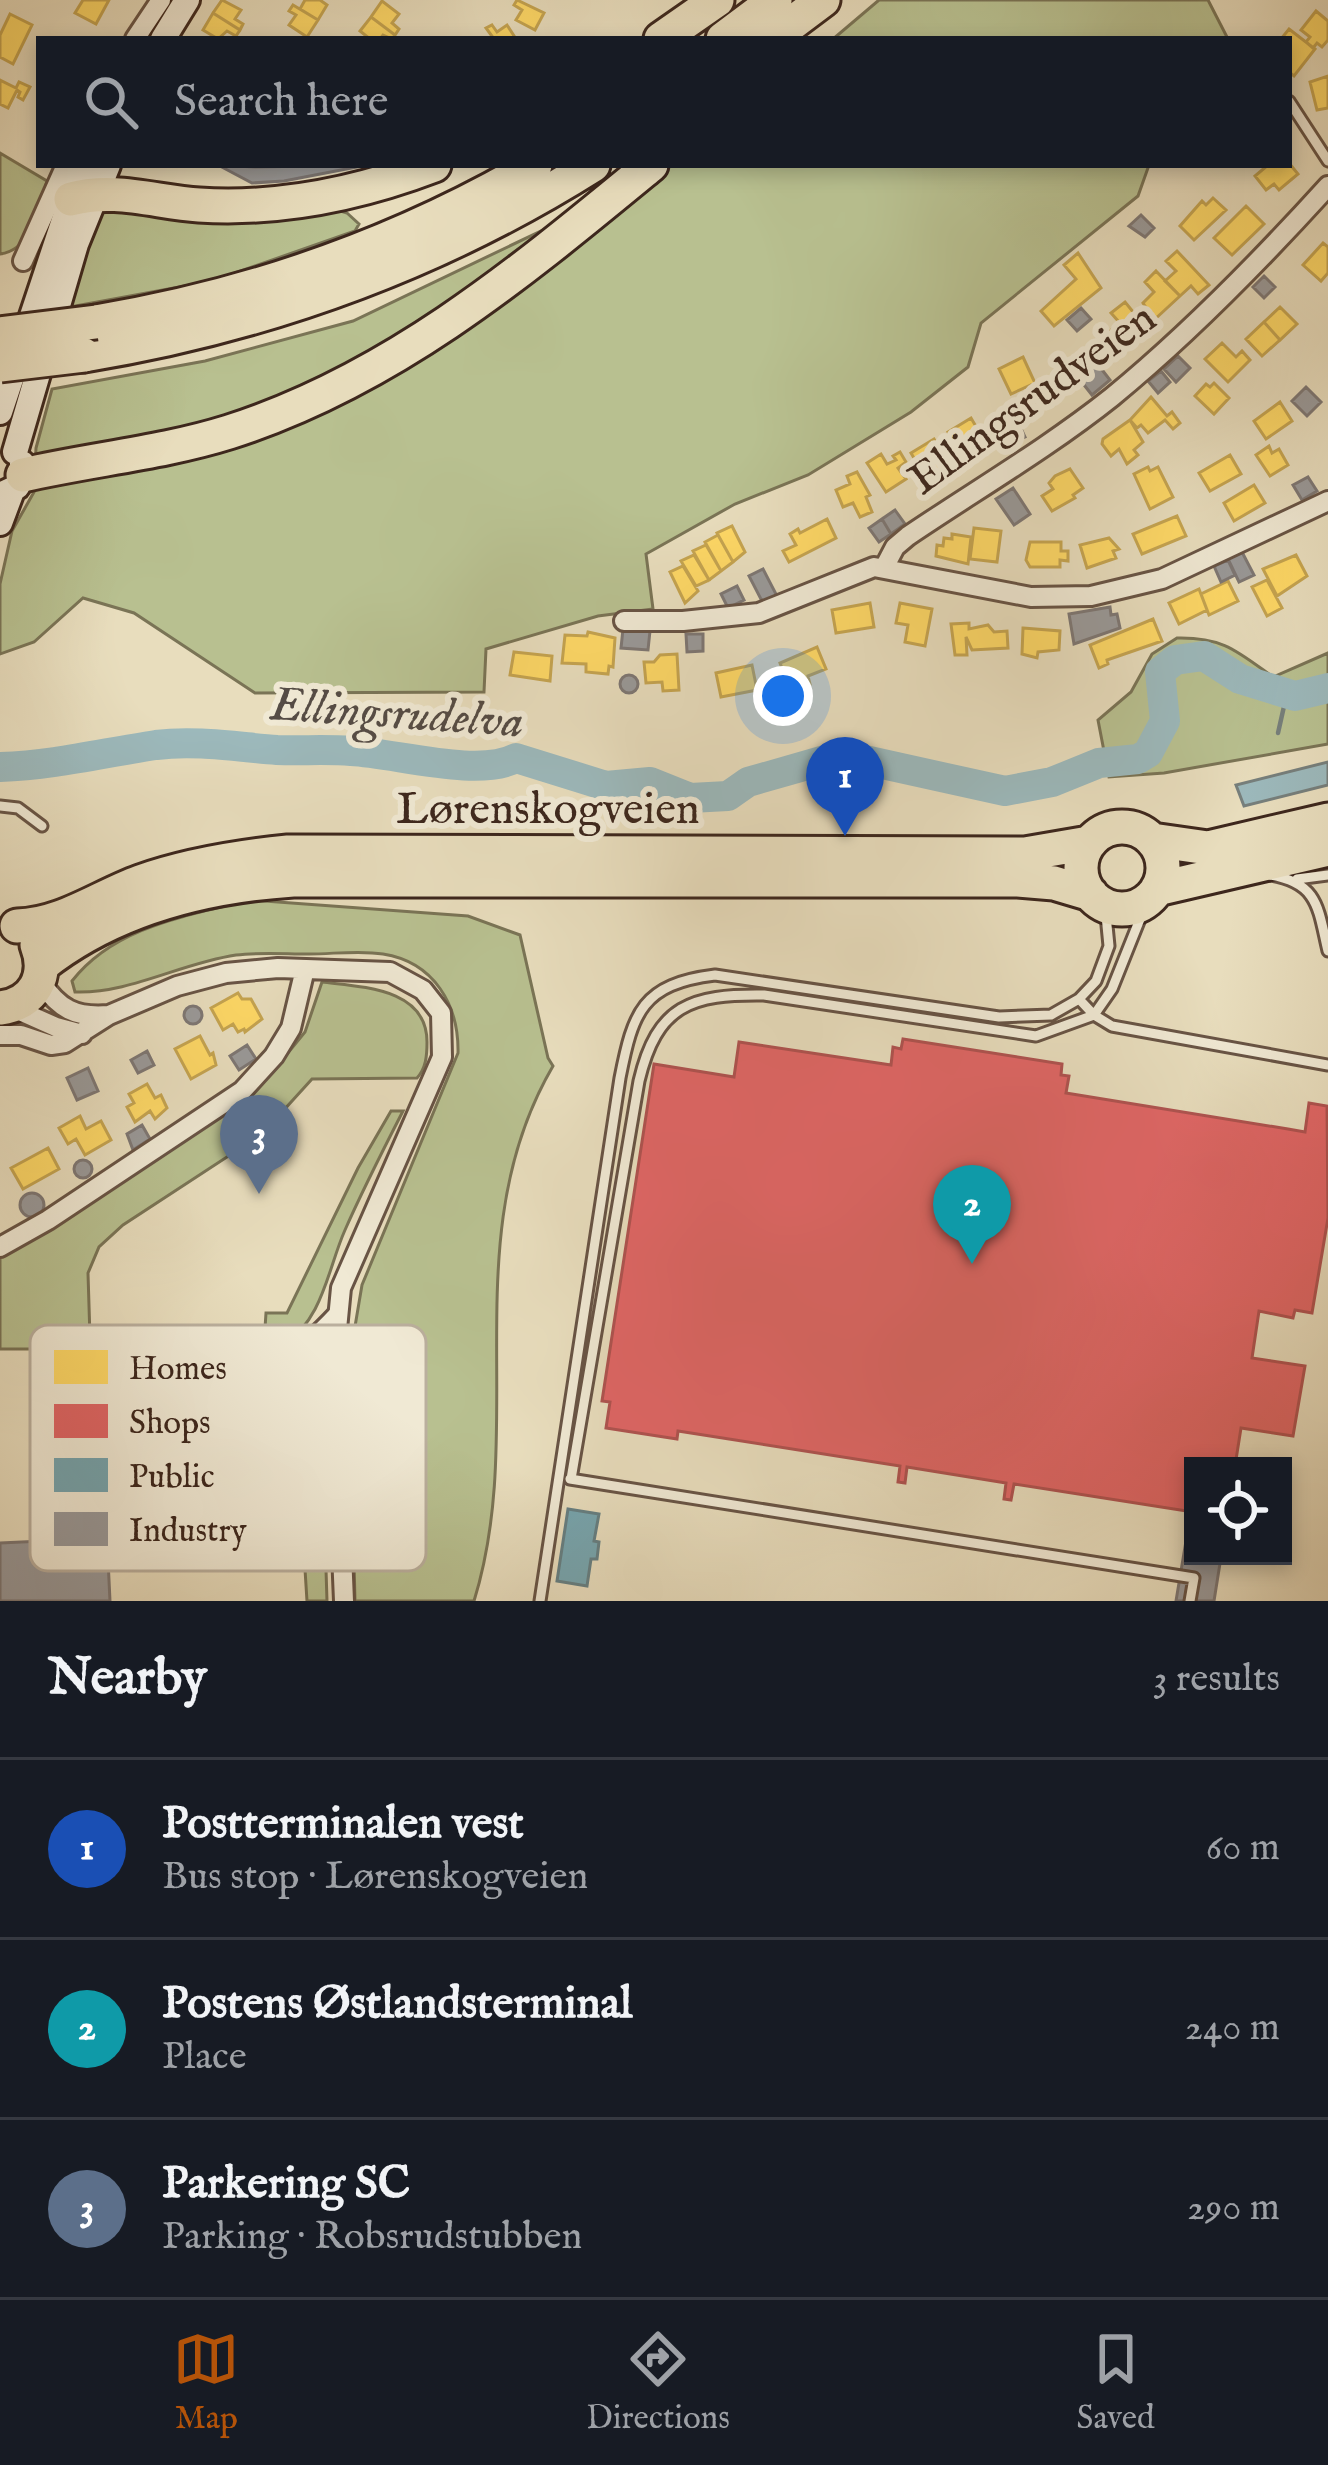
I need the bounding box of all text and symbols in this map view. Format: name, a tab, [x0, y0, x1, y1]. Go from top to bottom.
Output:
search box	[36, 36, 1292, 168]
icon: search	[78, 69, 144, 135]
text: Search here	[174, 74, 388, 131]
street label: Ellingsrudveien	[898, 291, 1168, 509]
your location	[753, 666, 813, 726]
water label: Ellingsrudelva	[267, 676, 526, 754]
pin: 1	[806, 737, 884, 836]
street label: Lørenskogveien	[396, 782, 700, 839]
pin: 3	[220, 1095, 298, 1194]
pin: 2	[933, 1165, 1011, 1264]
legend	[30, 1325, 426, 1571]
text: Homes	[129, 1349, 227, 1391]
text: Shops	[129, 1403, 211, 1445]
text: Public	[129, 1457, 215, 1499]
map controls	[1184, 1457, 1292, 1565]
button: locate	[1184, 1457, 1292, 1565]
text: Industry	[129, 1511, 248, 1553]
text: Nearby	[48, 1647, 207, 1712]
text: 3 results	[1153, 1655, 1280, 1704]
text: Postterminalen vest	[162, 1796, 524, 1853]
text: 1	[80, 1824, 94, 1873]
text: 60 m	[1206, 1824, 1280, 1873]
text: Bus stop · Lørenskogveien	[162, 1853, 588, 1902]
text: Postens Østlandsterminal	[162, 1976, 632, 2033]
text: 2	[78, 2004, 96, 2053]
text: 240 m	[1185, 2004, 1280, 2053]
text: Place	[162, 2033, 247, 2082]
text: Parkering SC	[162, 2156, 410, 2213]
text: 3	[80, 2184, 94, 2233]
text: 290 m	[1187, 2184, 1280, 2233]
text: Parking · Robsrudstubben	[162, 2213, 582, 2262]
tab: Map	[173, 2326, 239, 2440]
tab: Directions	[586, 2326, 730, 2440]
tab: Saved	[1077, 2326, 1155, 2440]

